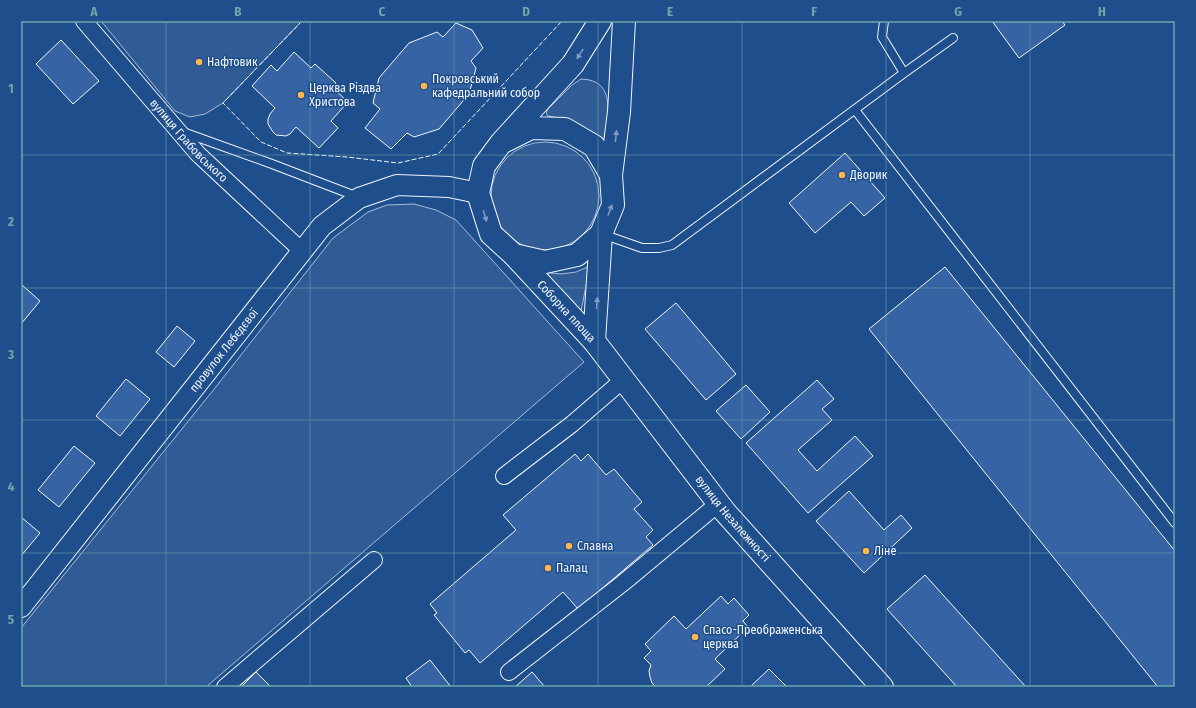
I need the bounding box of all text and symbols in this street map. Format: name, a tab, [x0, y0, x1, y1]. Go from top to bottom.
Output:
text: A	[89, 4, 98, 19]
text: B	[234, 4, 242, 19]
text: C	[379, 4, 386, 19]
text: D	[522, 4, 530, 19]
text: E	[667, 4, 673, 19]
text: F	[811, 4, 817, 19]
text: G	[954, 4, 962, 19]
text: H	[1098, 4, 1106, 19]
one-way arrow	[576, 48, 583, 60]
place label: Нафтовик	[207, 55, 258, 69]
marker: Нафтовик	[194, 57, 204, 67]
place label: Покровський кафедральний собор	[432, 72, 540, 100]
text: 1	[8, 81, 14, 96]
place label: Церква Різдва Христова	[309, 81, 381, 109]
marker: Покровський кафедральний собор	[419, 81, 429, 91]
marker: Церква Різдва Христова	[296, 90, 306, 100]
street label: вулиця Грабовського	[147, 96, 231, 185]
one-way arrow	[612, 130, 619, 142]
place label: Дворик	[849, 168, 888, 182]
marker: Дворик	[837, 170, 847, 180]
one-way arrow	[608, 204, 614, 216]
one-way arrow	[482, 211, 488, 223]
text: 2	[7, 214, 14, 229]
street label: Соборна площа	[534, 277, 599, 345]
one-way arrow	[593, 296, 600, 309]
street label: провулок Лебєдєвої	[187, 305, 261, 395]
text: 3	[7, 347, 14, 362]
street label: вулиця Незалежності	[693, 473, 773, 565]
text: 4	[8, 479, 15, 494]
place label: Славна	[577, 539, 614, 553]
marker: Славна	[564, 541, 574, 551]
place label: Ліне	[874, 544, 896, 558]
marker: Ліне	[861, 546, 871, 556]
place label: Палац	[556, 561, 588, 575]
marker: Палац	[543, 563, 553, 573]
text: 5	[8, 612, 14, 627]
place label: Спасо-Преображенська церква	[703, 623, 823, 651]
marker: Спасо-Преображенська церква	[690, 632, 700, 642]

